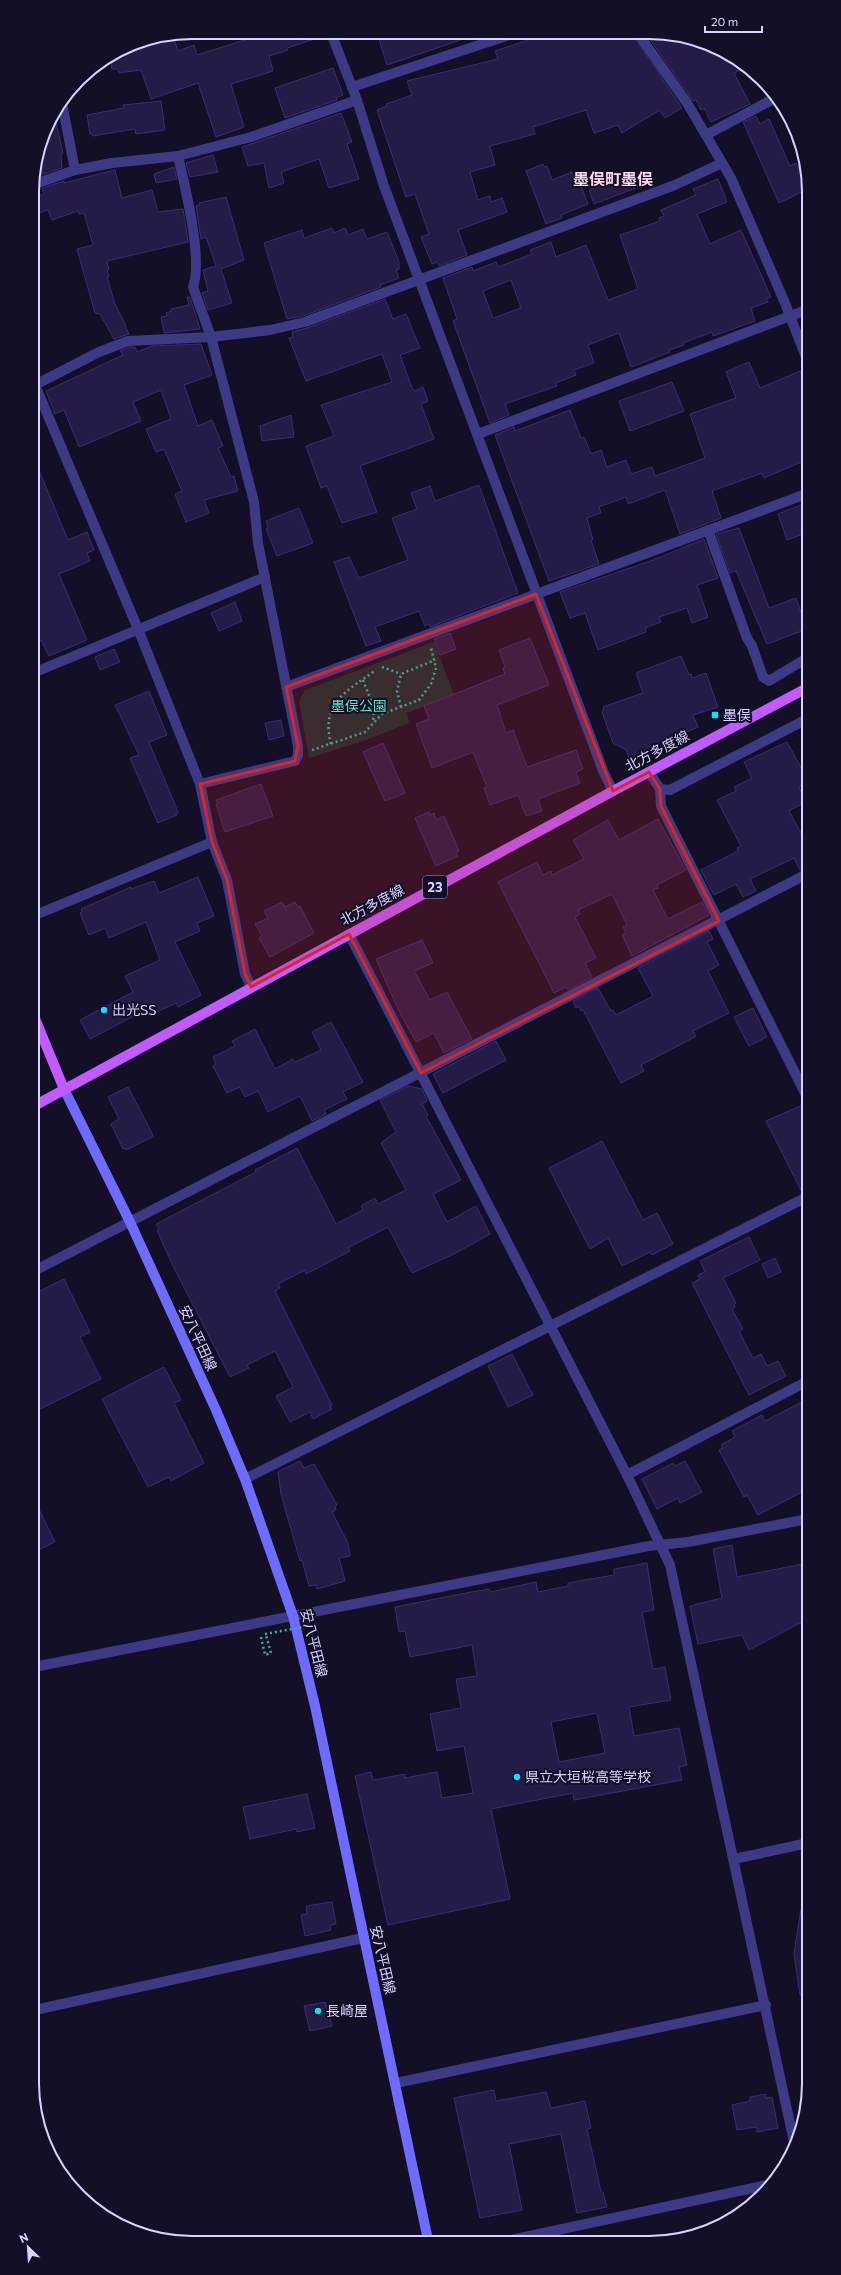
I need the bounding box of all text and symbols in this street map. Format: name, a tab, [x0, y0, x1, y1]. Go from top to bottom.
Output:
scale bar	[705, 8, 762, 34]
text: 20 m	[711, 14, 738, 28]
district label: 墨俣町墨俣	[573, 169, 653, 188]
park label: 墨俣公園	[331, 697, 387, 714]
place label: 墨俣	[723, 706, 751, 723]
marker: 墨俣	[710, 710, 720, 720]
street label: 北方多度線	[622, 727, 692, 774]
road number: 23	[423, 876, 447, 898]
street label: 北方多度線	[337, 881, 407, 928]
place label: 出光SS	[112, 1001, 156, 1018]
marker: 出光SS	[99, 1005, 109, 1015]
street label: 安八平田線	[176, 1302, 221, 1373]
street label: 安八平田線	[298, 1607, 331, 1679]
place label: 県立大垣桜高等学校	[525, 1768, 651, 1785]
marker: 県立大垣桜高等学校	[512, 1772, 522, 1782]
street label: 安八平田線	[367, 1924, 400, 1996]
place label: 長崎屋	[326, 2002, 368, 2019]
marker: 長崎屋	[313, 2006, 323, 2016]
north arrow	[8, 2227, 48, 2267]
text: N	[17, 2230, 30, 2245]

